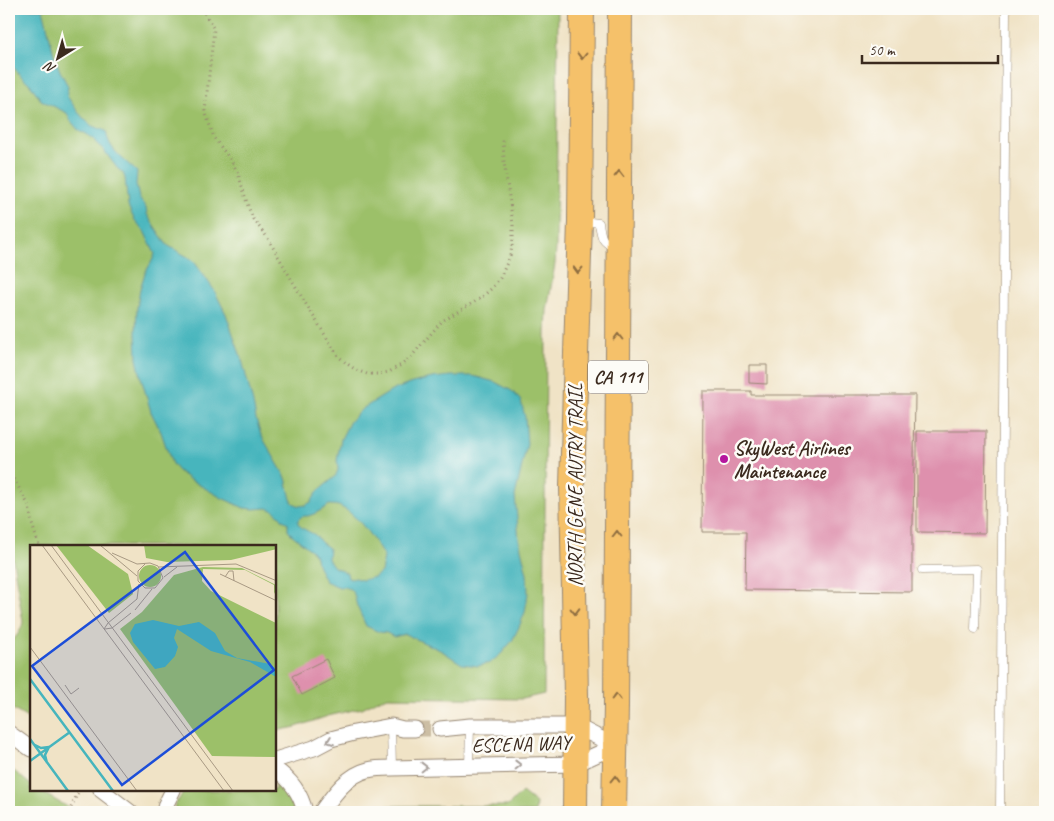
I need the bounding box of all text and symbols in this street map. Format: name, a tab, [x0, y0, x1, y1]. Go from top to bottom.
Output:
north arrow	[32, 32, 82, 82]
scale bar	[862, 32, 998, 64]
text: 50 m	[869, 41, 896, 60]
one-way arrow	[577, 52, 587, 60]
text: N	[40, 57, 59, 77]
one-way arrow	[614, 170, 624, 178]
one-way arrow	[573, 266, 584, 274]
one-way arrow	[613, 333, 624, 341]
road number: CA 111	[588, 361, 648, 394]
street label: NORTH GENE AUTRY TRAIL	[563, 383, 588, 586]
place label: SkyWest Airlines Maintenance	[734, 436, 852, 484]
marker: SkyWest Airlines Maintenance	[718, 453, 730, 465]
one-way arrow	[612, 530, 622, 538]
inset map	[30, 545, 276, 791]
one-way arrow	[570, 608, 580, 615]
one-way arrow	[611, 693, 621, 700]
street label: ESCENA WAY	[471, 730, 574, 758]
one-way arrow	[326, 735, 335, 745]
one-way arrow	[514, 760, 522, 770]
one-way arrow	[421, 762, 429, 772]
one-way arrow	[610, 775, 620, 782]

